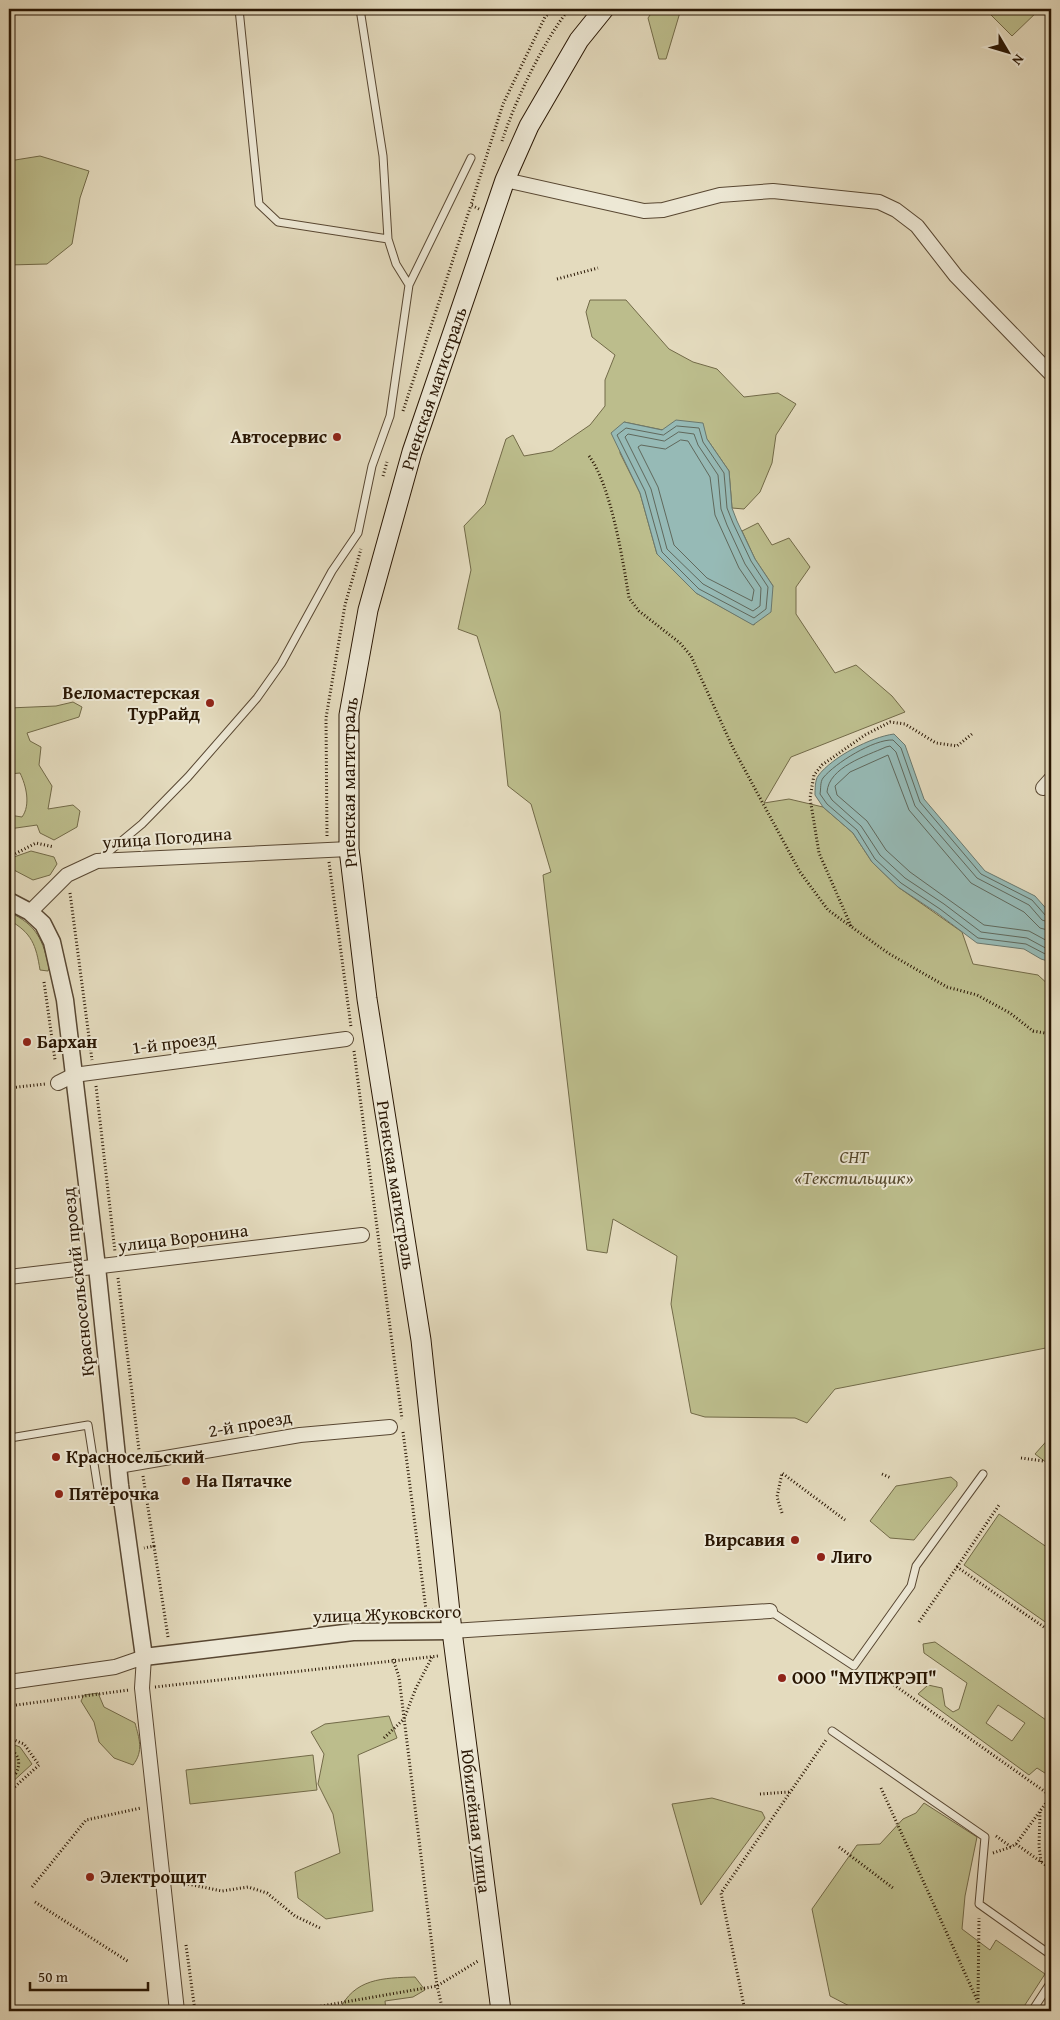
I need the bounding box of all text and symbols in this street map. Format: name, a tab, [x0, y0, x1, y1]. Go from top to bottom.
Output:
north arrow	[982, 28, 1032, 78]
text: N	[1007, 50, 1029, 70]
street label: Рпенская магистраль	[394, 303, 474, 473]
place label: Автосервис	[230, 423, 327, 450]
marker: Автосервис	[331, 431, 343, 443]
place label: Веломастерская ТурРайд	[63, 679, 200, 727]
street label: Рпенская магистраль	[335, 694, 365, 869]
marker: Веломастерская ТурРайд	[204, 697, 216, 709]
street label: улица Погодина	[100, 819, 233, 856]
street label: 1-й проезд	[130, 1024, 218, 1061]
place label: Бархан	[37, 1028, 97, 1055]
marker: Бархан	[21, 1036, 33, 1048]
street label: Рпенская магистраль	[370, 1098, 423, 1271]
park label: СНТ «Текстильщик»	[794, 1143, 914, 1191]
street label: Красносельский проезд	[54, 1186, 101, 1378]
street label: улица Воронина	[115, 1216, 250, 1259]
street label: 2-й проезд	[206, 1403, 294, 1444]
place label: Красносельский	[66, 1443, 205, 1470]
marker: Красносельский	[50, 1451, 62, 1463]
place label: На Пятачке	[196, 1467, 292, 1494]
marker: На Пятачке	[180, 1475, 192, 1487]
place label: Пятёрочка	[69, 1480, 160, 1507]
marker: Пятёрочка	[53, 1488, 65, 1500]
place label: Вирсавия	[704, 1526, 785, 1553]
marker: Вирсавия	[789, 1534, 801, 1546]
place label: Лиго	[831, 1543, 872, 1570]
marker: Лиго	[815, 1551, 827, 1563]
street label: улица Жуковского	[311, 1597, 462, 1630]
place label: ООО "МУПЖРЭП"	[792, 1664, 937, 1691]
marker: ООО "МУПЖРЭП"	[776, 1672, 788, 1684]
street label: Юбилейная улица	[454, 1747, 499, 1895]
place label: Электрощит	[100, 1863, 207, 1890]
marker: Электрощит	[84, 1871, 96, 1883]
scale bar	[30, 1960, 148, 1992]
text: 50 m	[38, 1966, 69, 1987]

